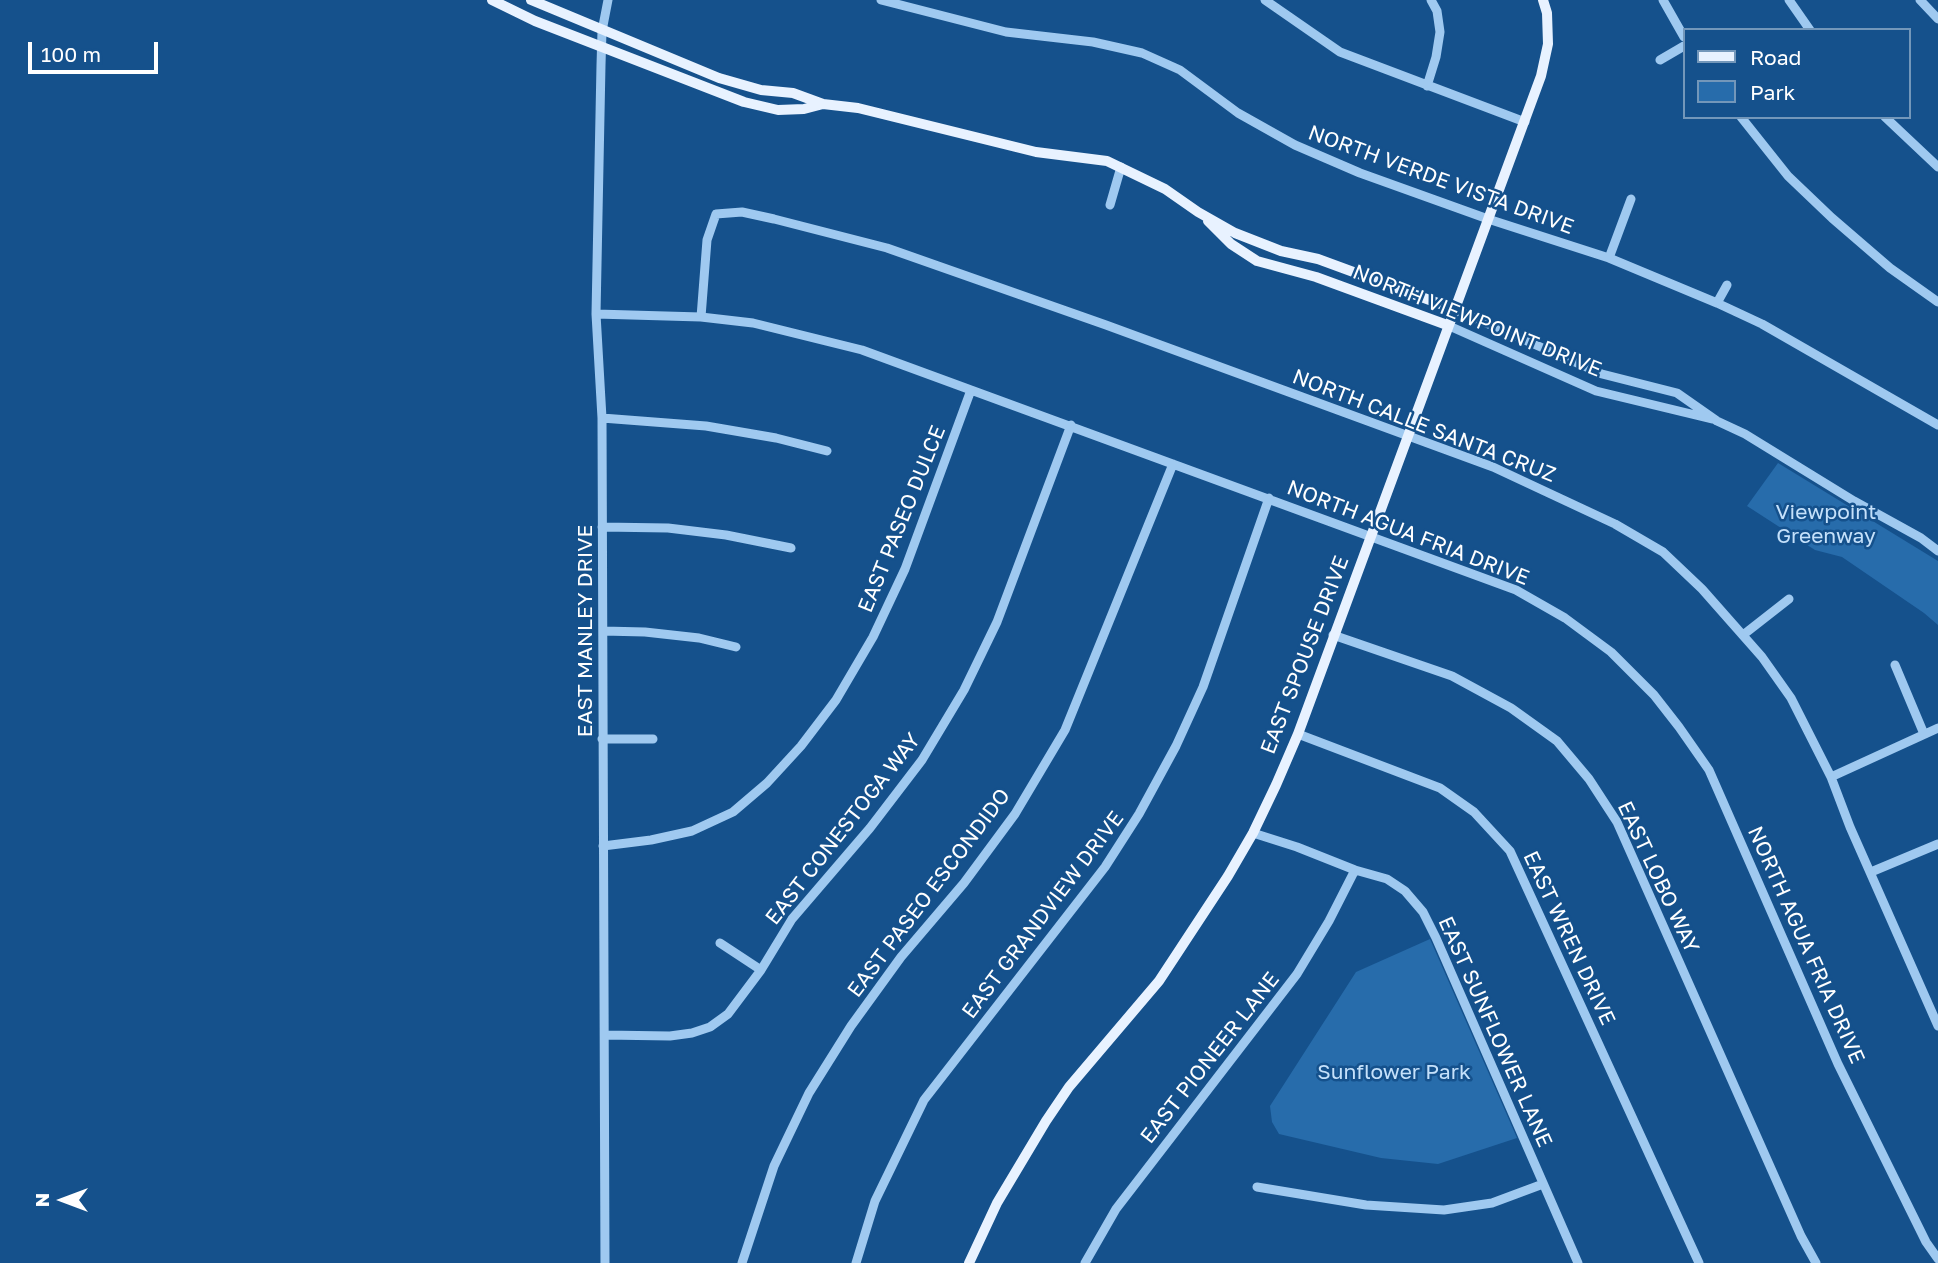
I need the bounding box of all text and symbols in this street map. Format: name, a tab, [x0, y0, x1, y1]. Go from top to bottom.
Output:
scale bar	[32, 28, 161, 72]
legend	[1682, 28, 1910, 119]
text: 100 m	[41, 41, 101, 67]
text: Road	[1750, 44, 1801, 70]
text: Park	[1750, 79, 1795, 105]
street label: NORTH VERDE VISTA DRIVE	[1305, 120, 1577, 240]
street label: NORTH VIEWPOINT DRIVE	[1349, 259, 1605, 383]
street label: NORTH CALLE SANTA CRUZ	[1289, 364, 1559, 488]
street label: EAST PASEO DULCE	[853, 422, 951, 616]
street label: NORTH AGUA FRIA DRIVE	[1283, 475, 1533, 591]
park label: Viewpoint Greenway	[1776, 499, 1876, 549]
street label: EAST MANLEY DRIVE	[572, 525, 598, 737]
street label: EAST SPOUSE DRIVE	[1256, 552, 1354, 758]
street label: EAST CONESTOGA WAY	[760, 728, 926, 930]
street label: EAST PASEO ESCONDIDO	[842, 784, 1016, 1002]
street label: EAST LOBO WAY	[1612, 797, 1704, 957]
street label: EAST GRANDVIEW DRIVE	[957, 806, 1129, 1024]
street label: NORTH AGUA FRIA DRIVE	[1742, 822, 1870, 1068]
street label: EAST WREN DRIVE	[1518, 847, 1620, 1029]
street label: EAST SUNFLOWER LANE	[1433, 913, 1557, 1151]
street label: EAST PIONEER LANE	[1135, 967, 1285, 1149]
park label: Sunflower Park	[1317, 1059, 1471, 1085]
north arrow	[28, 1165, 98, 1235]
text: N	[30, 1193, 53, 1207]

